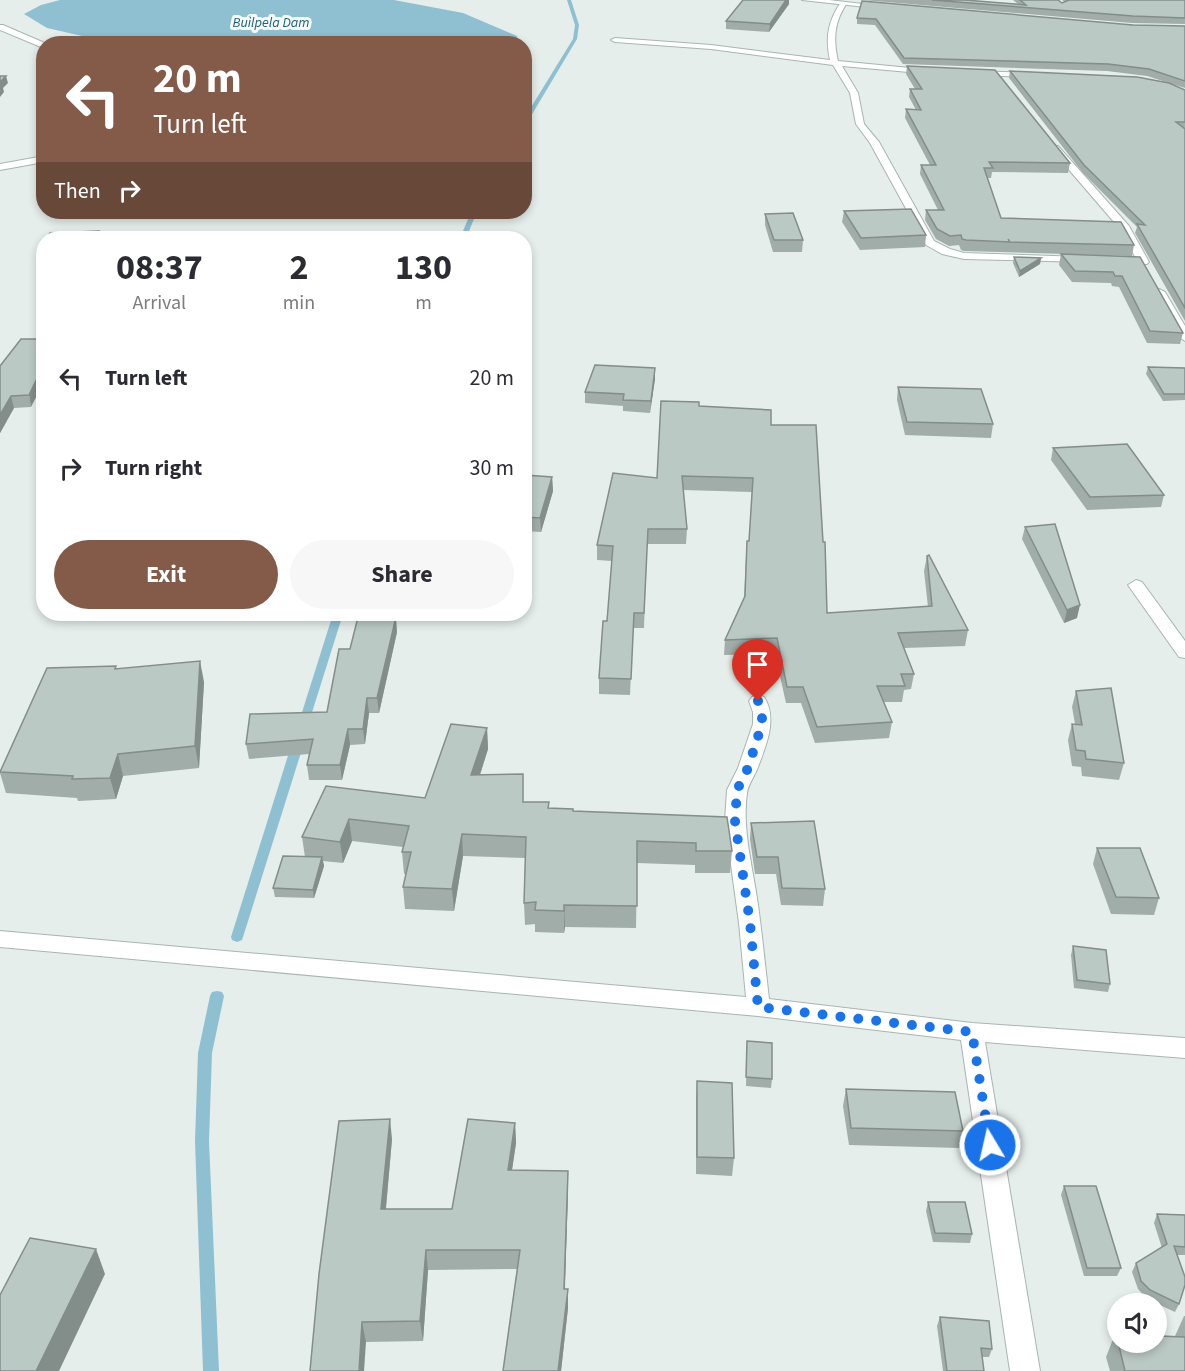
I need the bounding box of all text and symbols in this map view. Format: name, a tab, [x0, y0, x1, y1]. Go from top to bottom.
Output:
water label: Builpela Dam	[232, 13, 310, 33]
text: 20 m	[153, 49, 242, 109]
icon: left	[54, 60, 132, 138]
text: Turn left	[153, 105, 247, 144]
icon: right	[113, 174, 146, 207]
text: Then	[54, 175, 101, 207]
text: 08:37	[116, 242, 203, 293]
text: 2	[289, 242, 308, 293]
text: 130	[395, 242, 452, 293]
text: Arrival	[132, 289, 186, 317]
text: min	[283, 289, 315, 317]
text: m	[415, 289, 432, 317]
icon: left	[54, 362, 87, 395]
text: Turn left	[105, 362, 187, 394]
text: 20 m	[469, 362, 514, 394]
icon: right	[54, 452, 87, 485]
text: Turn right	[105, 452, 202, 484]
text: 30 m	[469, 452, 514, 484]
button: Exit	[54, 540, 278, 609]
button: Share	[290, 540, 514, 609]
pin	[732, 639, 783, 701]
icon: arrive	[741, 648, 774, 681]
position arrow	[958, 1113, 1022, 1177]
map controls	[1107, 1293, 1167, 1353]
button: sound	[1107, 1293, 1167, 1353]

